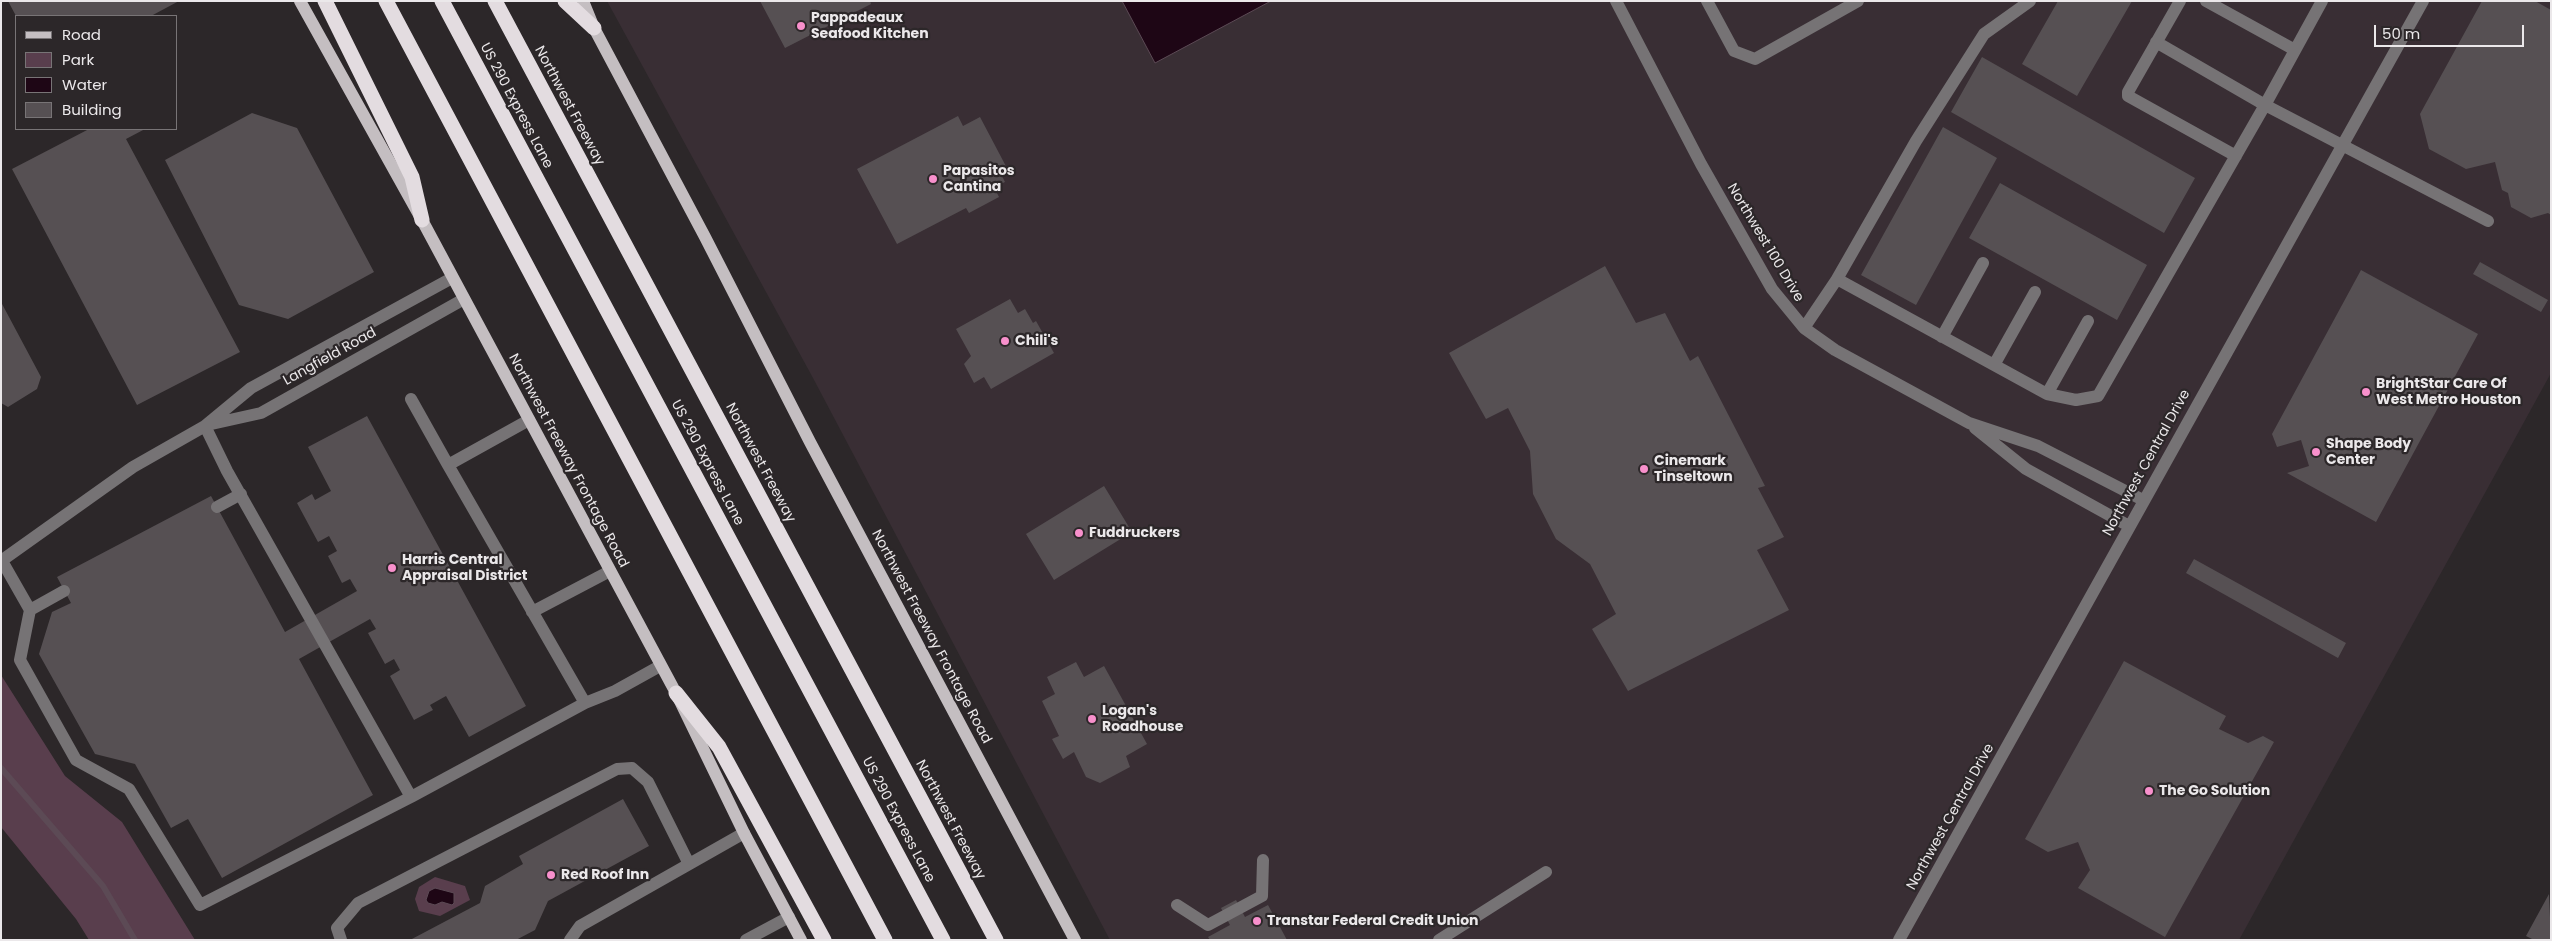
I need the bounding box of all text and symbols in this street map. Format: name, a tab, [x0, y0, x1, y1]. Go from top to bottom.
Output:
place label: Pappadeaux Seafood Kitchen	[811, 10, 929, 42]
legend	[15, 15, 178, 130]
scale bar	[2377, 15, 2527, 47]
marker: Pappadeaux Seafood Kitchen	[795, 20, 807, 32]
text: 50 m	[2382, 23, 2420, 44]
text: Road	[62, 24, 101, 45]
street label: US 290 Express Lane	[476, 40, 556, 172]
street label: Northwest Freeway	[530, 43, 608, 169]
text: Park	[62, 49, 94, 70]
text: Water	[62, 74, 107, 95]
text: Building	[62, 99, 122, 120]
place label: Papasitos Cantina	[943, 163, 1015, 196]
marker: Papasitos Cantina	[927, 173, 939, 185]
street label: Northwest 100 Drive	[1723, 181, 1807, 305]
street label: Langfield Road	[281, 325, 379, 389]
place label: Chili's	[1015, 333, 1058, 349]
marker: Chili's	[999, 335, 1011, 347]
street label: Northwest Freeway Frontage Road	[504, 351, 632, 571]
place label: BrightStar Care Of West Metro Houston	[2376, 376, 2521, 408]
marker: BrightStar Care Of West Metro Houston	[2360, 386, 2372, 398]
street label: Northwest Central Drive	[2100, 387, 2194, 539]
street label: US 290 Express Lane	[667, 397, 747, 529]
street label: Northwest Freeway	[721, 400, 799, 526]
place label: Shape Body Center	[2326, 436, 2411, 468]
marker: Shape Body Center	[2310, 446, 2322, 458]
place label: Cinemark Tinseltown	[1654, 453, 1733, 486]
marker: Cinemark Tinseltown	[1638, 463, 1650, 475]
place label: Fuddruckers	[1089, 525, 1180, 541]
street label: Northwest Freeway Frontage Road	[867, 527, 995, 747]
marker: Fuddruckers	[1073, 527, 1085, 539]
place label: Harris Central Appraisal District	[402, 552, 527, 584]
marker: Harris Central Appraisal District	[386, 562, 398, 574]
place label: Logan's Roadhouse	[1102, 703, 1183, 736]
marker: Logan's Roadhouse	[1086, 713, 1098, 725]
street label: Northwest Central Drive	[1904, 741, 1998, 893]
street label: US 290 Express Lane	[858, 754, 938, 886]
street label: Northwest Freeway	[911, 757, 989, 883]
place label: The Go Solution	[2159, 783, 2270, 799]
marker: The Go Solution	[2143, 785, 2155, 797]
place label: Red Roof Inn	[561, 867, 649, 883]
marker: Red Roof Inn	[545, 869, 557, 881]
place label: Transtar Federal Credit Union	[1267, 913, 1479, 929]
marker: Transtar Federal Credit Union	[1251, 915, 1263, 927]

